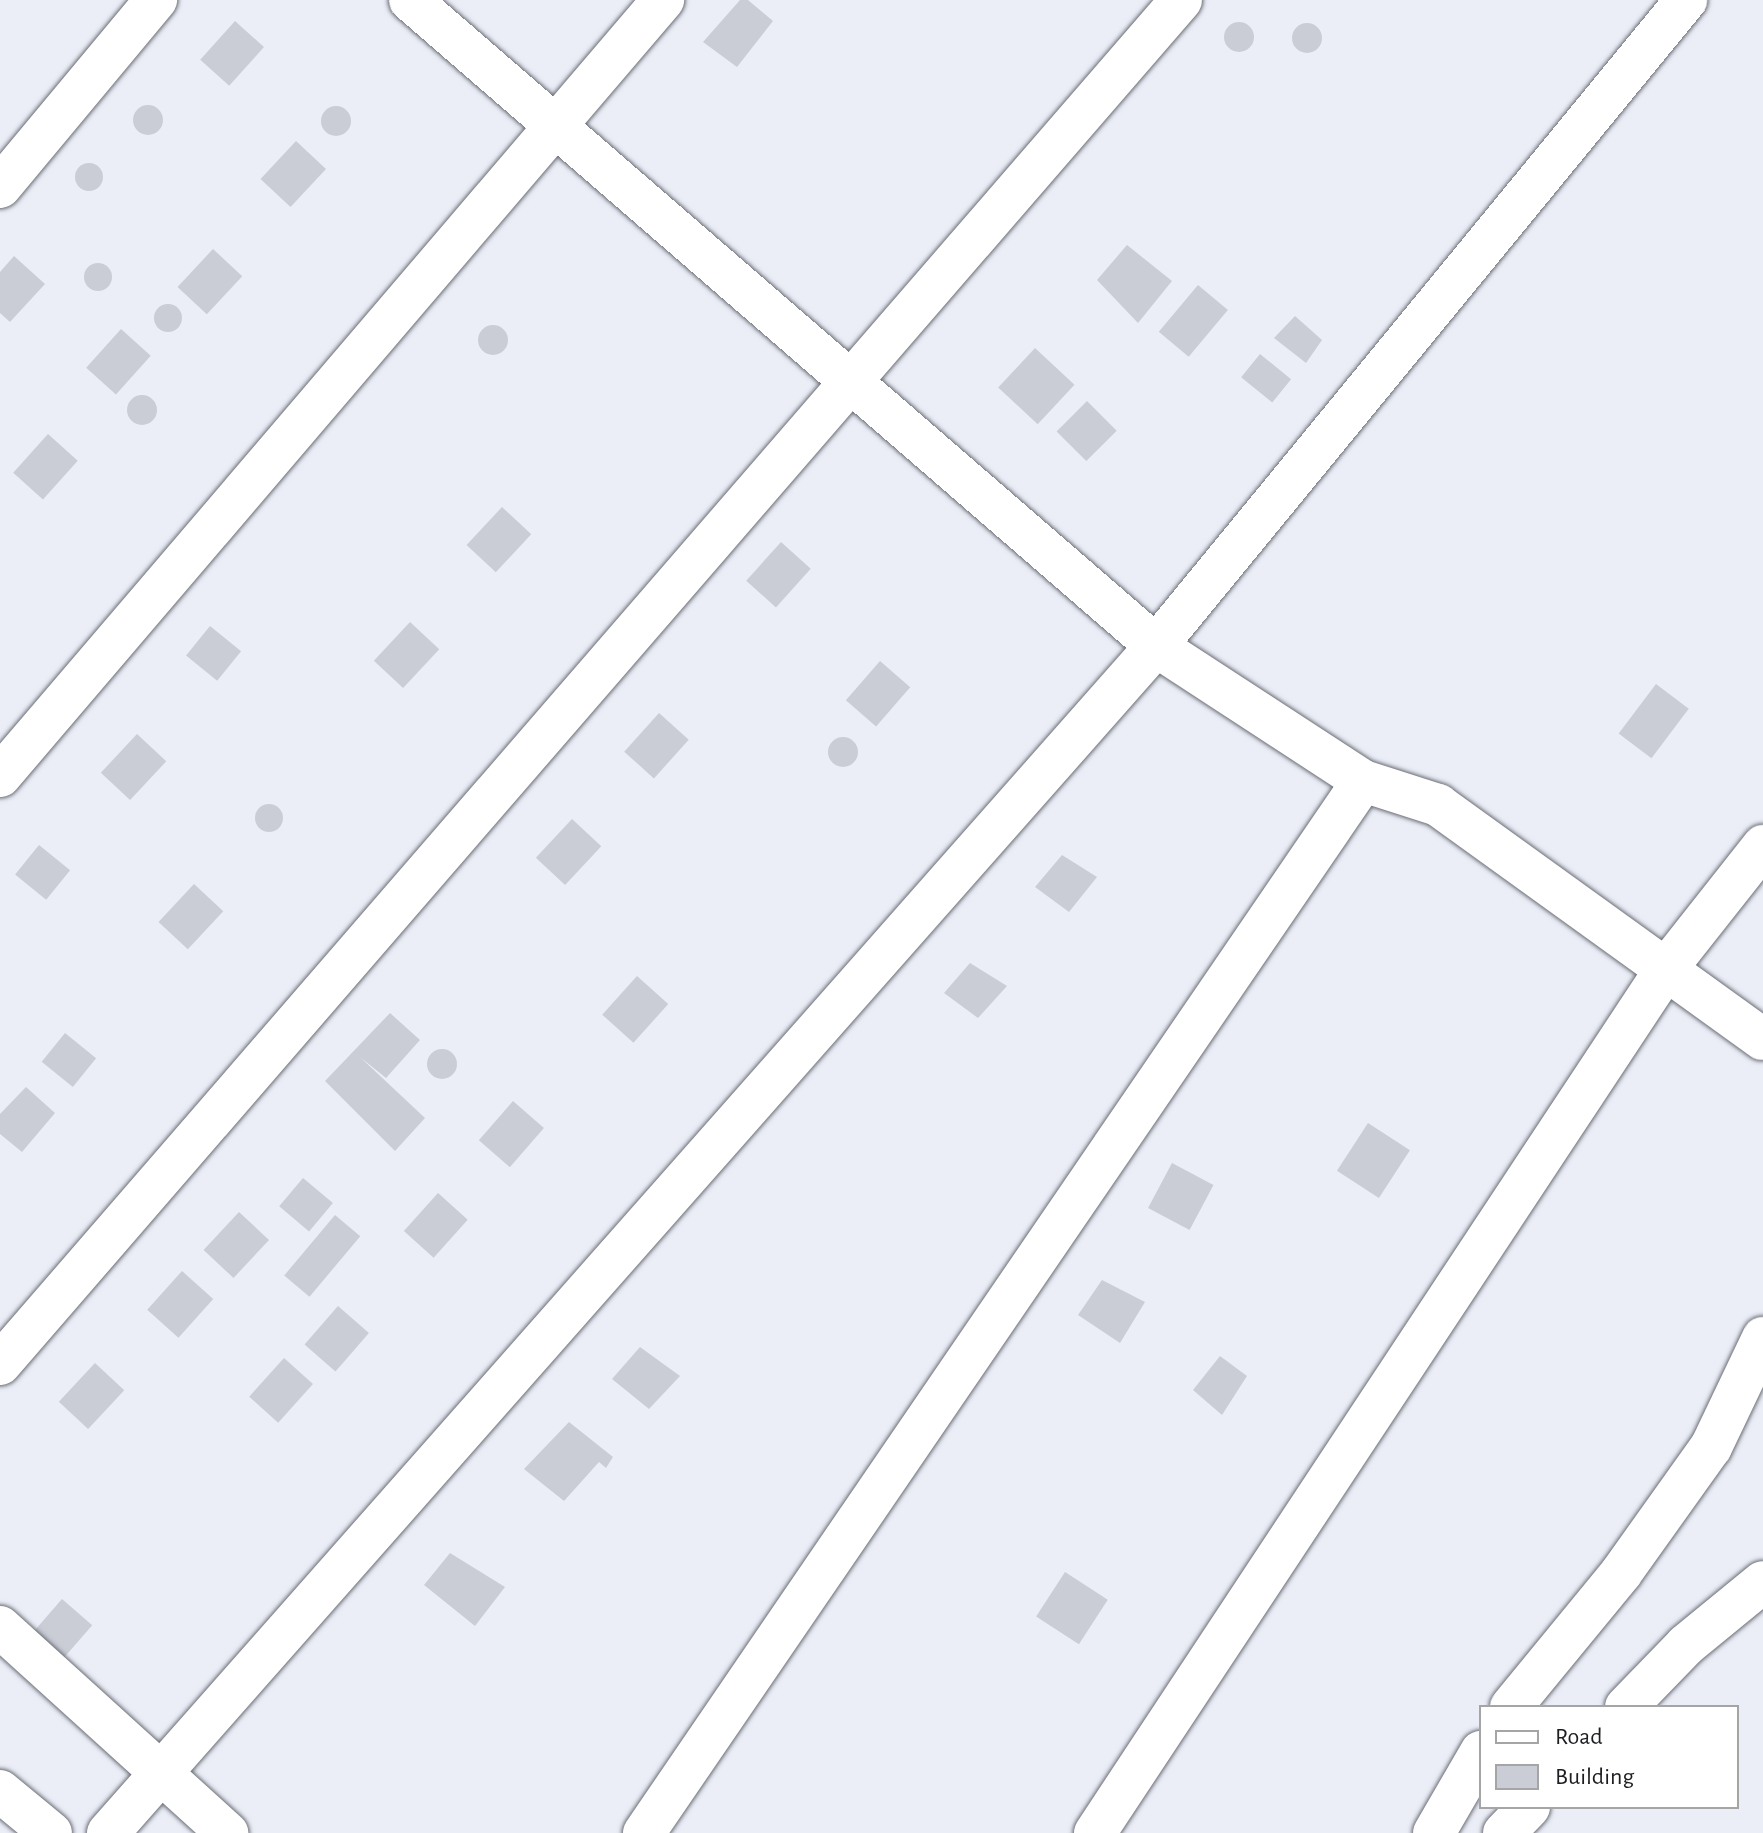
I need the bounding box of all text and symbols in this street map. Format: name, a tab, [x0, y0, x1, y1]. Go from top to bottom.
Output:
legend	[1479, 1705, 1739, 1809]
text: Road	[1555, 1725, 1603, 1749]
text: Building	[1555, 1765, 1634, 1789]

